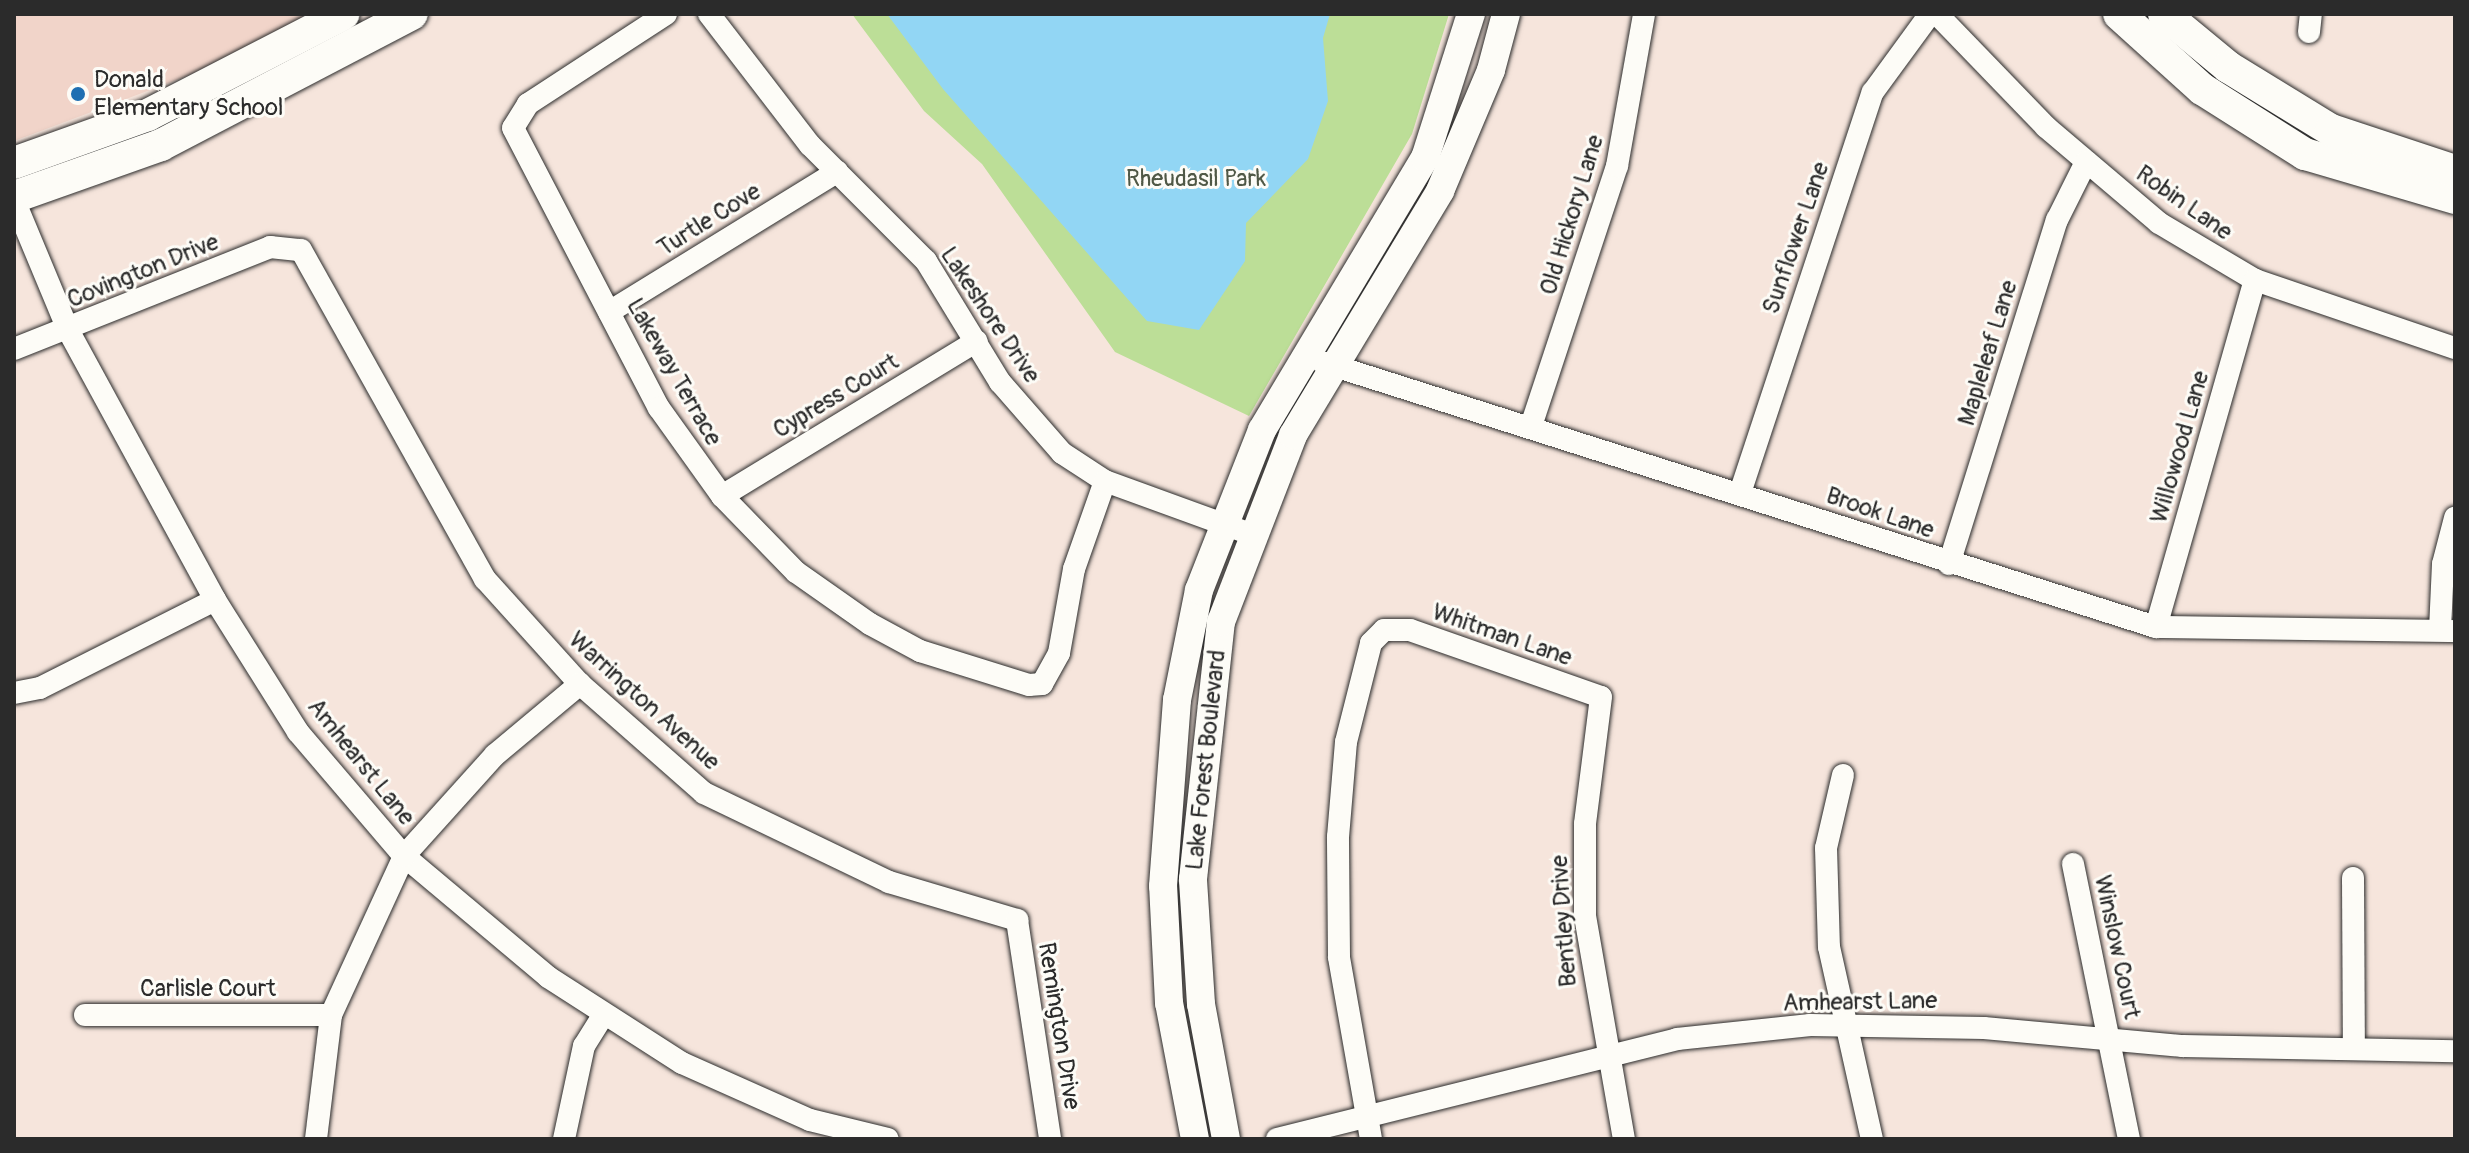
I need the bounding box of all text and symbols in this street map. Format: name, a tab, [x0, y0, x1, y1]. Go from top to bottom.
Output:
place label: Donald Elementary School	[94, 66, 284, 122]
marker: Donald Elementary School	[69, 85, 87, 103]
street label: Old Hickory Lane	[1534, 131, 1610, 299]
street label: Sunflower Lane	[1757, 158, 1835, 318]
street label: Robin Lane	[2130, 159, 2238, 247]
park label: Rheudasil Park	[1126, 165, 1266, 193]
street label: Turtle Cove	[652, 177, 766, 263]
street label: Covington Drive	[63, 228, 223, 314]
street label: Lakeshore Drive	[934, 242, 1046, 388]
street label: Mapleleaf Lane	[1952, 277, 2024, 429]
street label: Lakeway Terrace	[620, 293, 728, 451]
street label: Cypress Court	[768, 347, 904, 445]
street label: Willowood Lane	[2144, 367, 2216, 527]
street label: Brook Lane	[1822, 481, 1938, 545]
street label: Whitman Lane	[1428, 598, 1576, 672]
street label: Warrington Avenue	[563, 626, 725, 776]
street label: Lake Forest Boulevard	[1180, 648, 1232, 872]
street label: Amhearst Lane	[301, 693, 421, 831]
street label: Bentley Drive	[1545, 854, 1583, 988]
street label: Winslow Court	[2088, 873, 2146, 1021]
street label: Remington Drive	[1032, 940, 1086, 1112]
street label: Carlisle Court	[140, 975, 276, 1003]
street label: Amhearst Lane	[1783, 986, 1937, 1018]

